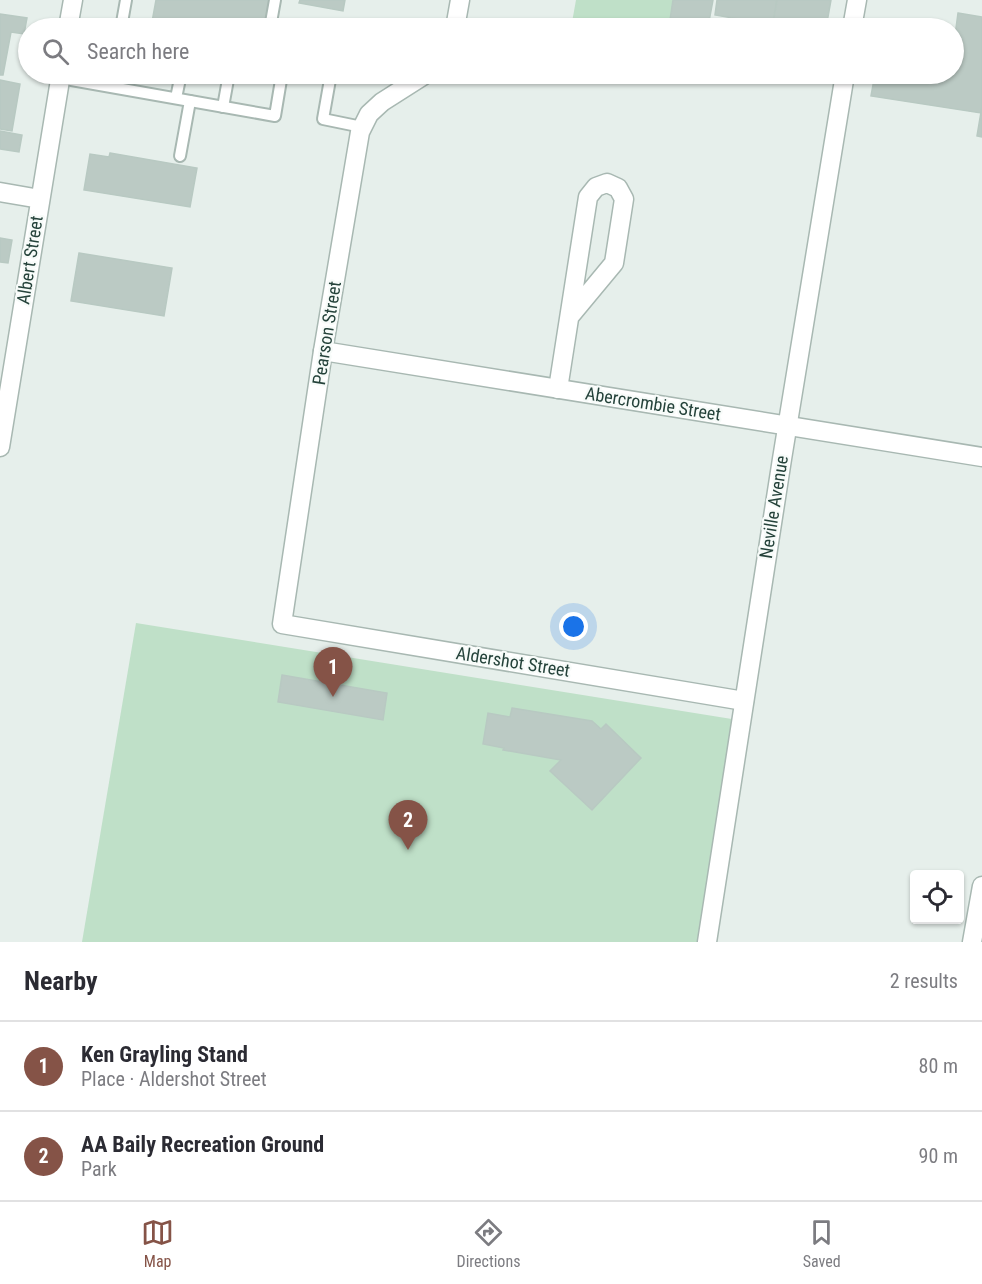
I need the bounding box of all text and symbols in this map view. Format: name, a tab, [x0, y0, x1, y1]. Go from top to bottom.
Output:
search box	[18, 18, 964, 84]
icon: search	[39, 35, 72, 68]
text: Search here	[87, 39, 189, 64]
street label: Albert Street	[12, 214, 47, 306]
street label: Pearson Street	[308, 280, 345, 386]
street label: Abercrombie Street	[584, 382, 722, 425]
street label: Neville Avenue	[755, 454, 792, 560]
your location	[559, 612, 588, 641]
street label: Aldershot Street	[455, 642, 571, 681]
pin: 1	[314, 648, 352, 697]
pin: 2	[388, 800, 428, 850]
map controls	[910, 870, 964, 924]
button: locate	[910, 870, 964, 924]
text: Nearby	[24, 966, 98, 996]
text: 2 results	[890, 969, 958, 993]
text: Ken Grayling Stand	[81, 1042, 248, 1067]
text: 1	[38, 1054, 49, 1078]
text: 80 m	[919, 1054, 958, 1078]
text: Place · Aldershot Street	[81, 1067, 267, 1091]
text: AA Baily Recreation Ground	[81, 1132, 324, 1157]
text: 2	[38, 1144, 49, 1168]
text: 90 m	[919, 1144, 958, 1168]
text: Park	[81, 1157, 117, 1181]
tab: Map	[141, 1216, 174, 1271]
tab: Directions	[457, 1216, 520, 1271]
tab: Saved	[803, 1216, 841, 1271]

